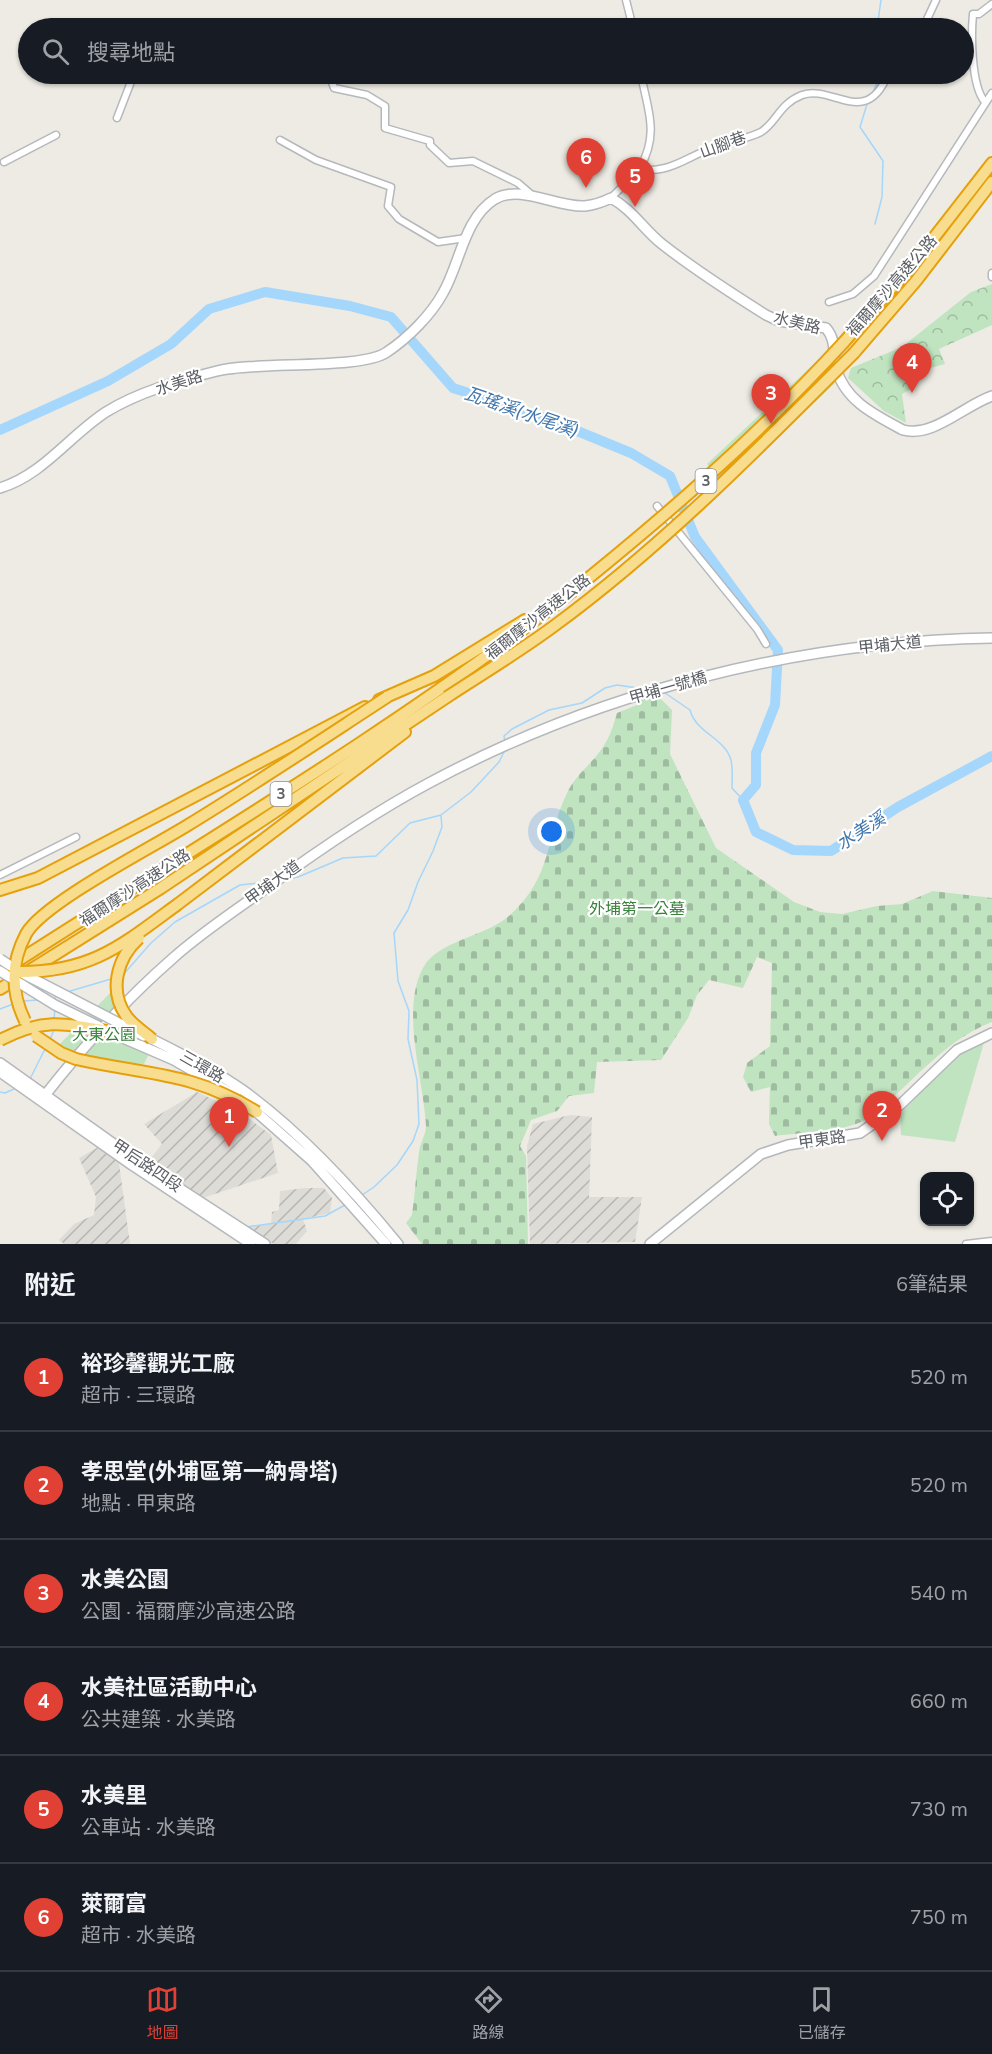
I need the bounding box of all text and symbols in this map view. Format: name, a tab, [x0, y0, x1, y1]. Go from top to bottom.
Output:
search box	[18, 18, 974, 84]
icon: search	[39, 35, 72, 68]
text: 搜尋地點	[87, 38, 175, 68]
street label: 山腳巷	[697, 126, 749, 164]
pin: 6	[566, 138, 606, 188]
pin: 5	[616, 158, 654, 207]
street label: 福爾摩沙高速公路	[842, 230, 942, 342]
street label: 水美路	[771, 307, 823, 339]
pin: 4	[892, 344, 932, 393]
street label: 水美路	[153, 365, 205, 401]
pin: 3	[752, 374, 790, 424]
water label: 瓦瑤溪(水尾溪)	[462, 381, 582, 443]
road number: 3	[696, 469, 716, 493]
street label: 福爾摩沙高速公路	[481, 569, 595, 665]
street label: 甲埔大道	[857, 631, 923, 659]
street label: 甲埔一號橋	[627, 666, 709, 710]
road number: 3	[270, 782, 292, 806]
water label: 水美溪	[832, 805, 893, 856]
your location	[537, 817, 566, 846]
street label: 福爾摩沙高速公路	[75, 844, 195, 932]
street label: 甲埔大道	[241, 855, 305, 911]
park label: 外埔第一公墓	[589, 898, 685, 920]
park label: 大東公園	[72, 1024, 136, 1046]
street label: 三環路	[176, 1045, 228, 1089]
pin: 2	[862, 1092, 902, 1141]
pin: 1	[210, 1098, 248, 1147]
street label: 甲東路	[797, 1126, 847, 1154]
street label: 甲后路四段	[108, 1135, 186, 1197]
map controls	[920, 1172, 974, 1226]
button: locate	[920, 1172, 974, 1226]
text: 附近	[24, 1268, 76, 1303]
text: 6筆結果	[896, 1271, 968, 1298]
text: 裕珍馨觀光工廠	[81, 1349, 235, 1379]
text: 1	[38, 1364, 50, 1391]
text: 520 m	[910, 1364, 968, 1391]
text: 超市 · 三環路	[81, 1382, 196, 1409]
text: 孝思堂(外埔區第一納骨塔)	[81, 1457, 339, 1487]
text: 2	[38, 1472, 50, 1499]
text: 520 m	[910, 1472, 968, 1499]
text: 地點 · 甲東路	[81, 1490, 196, 1517]
text: 水美公園	[81, 1565, 169, 1595]
text: 3	[38, 1580, 50, 1607]
text: 540 m	[910, 1580, 968, 1607]
text: 公園 · 福爾摩沙高速公路	[81, 1598, 296, 1625]
text: 水美社區活動中心	[81, 1673, 257, 1703]
text: 4	[38, 1688, 50, 1715]
text: 660 m	[910, 1688, 968, 1715]
text: 公共建築 · 水美路	[81, 1706, 236, 1733]
text: 水美里	[81, 1781, 147, 1811]
text: 5	[38, 1796, 50, 1823]
text: 730 m	[910, 1796, 968, 1823]
text: 公車站 · 水美路	[81, 1814, 216, 1841]
text: 萊爾富	[81, 1889, 147, 1919]
text: 6	[38, 1904, 50, 1931]
text: 750 m	[910, 1904, 968, 1931]
text: 超市 · 水美路	[81, 1922, 196, 1949]
tab: 地圖	[146, 1983, 179, 2044]
tab: 路線	[472, 1983, 505, 2044]
tab: 已儲存	[798, 1983, 846, 2044]

